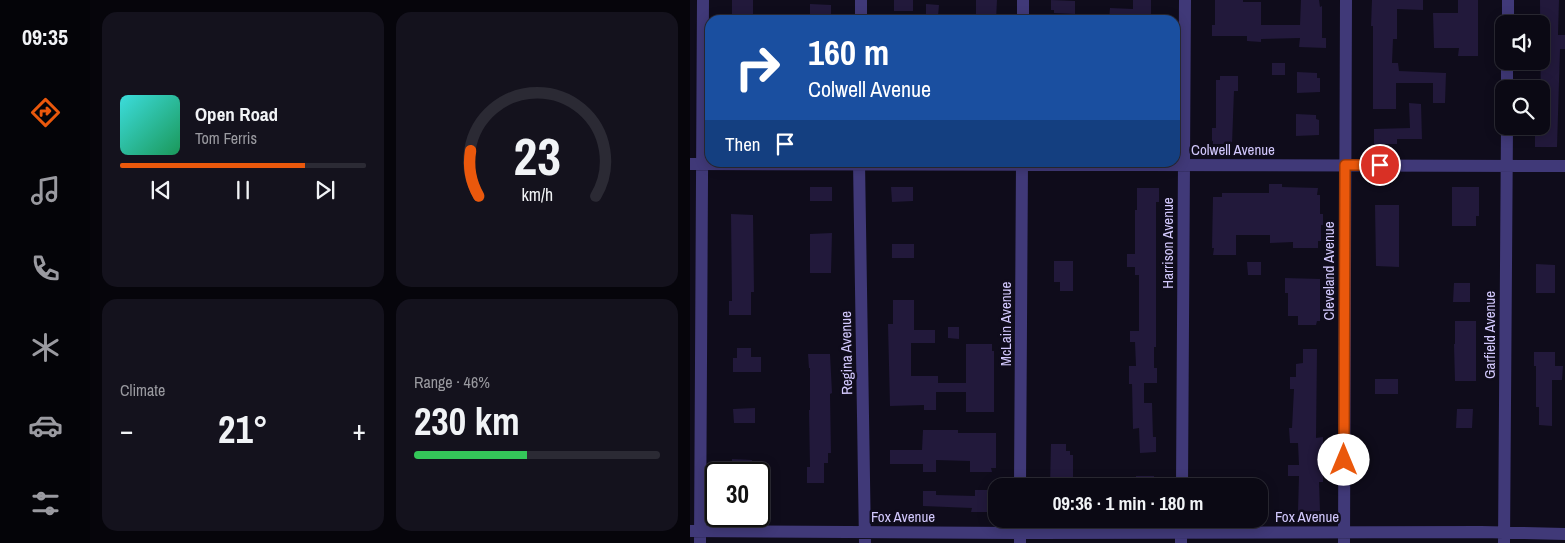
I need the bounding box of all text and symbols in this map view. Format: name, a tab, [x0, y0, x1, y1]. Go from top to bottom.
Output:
map controls	[1495, 15, 1550, 135]
button: sound	[1495, 15, 1550, 70]
text: 09:35	[22, 22, 68, 52]
text: 160 m	[808, 29, 889, 76]
icon: right	[725, 35, 790, 100]
text: Colwell Avenue	[808, 74, 931, 104]
button: search	[1495, 80, 1550, 135]
icon: directions	[28, 95, 63, 130]
text: Open Road	[195, 101, 278, 127]
text: 23	[513, 121, 561, 191]
text: Tom Ferris	[195, 127, 257, 149]
icon: arrive	[771, 130, 799, 158]
text: Then	[725, 131, 761, 157]
street label: Colwell Avenue	[1191, 139, 1275, 160]
pin	[1359, 144, 1401, 186]
icon: arrive	[1366, 151, 1394, 179]
icon: music	[28, 173, 63, 208]
icon: previous	[147, 176, 175, 204]
icon: pause	[229, 176, 257, 204]
icon: next	[311, 176, 339, 204]
text: km/h	[521, 183, 553, 207]
street label: Harrison Avenue	[1157, 197, 1178, 289]
street label: Cleveland Avenue	[1318, 221, 1339, 320]
icon: phone	[28, 251, 63, 286]
street label: McLain Avenue	[995, 282, 1016, 366]
street label: Garfield Avenue	[1479, 291, 1500, 379]
street label: Regina Avenue	[835, 311, 857, 395]
icon: climate	[28, 330, 63, 365]
text: Range · 46%	[414, 371, 490, 393]
text: Climate	[120, 379, 165, 401]
text: 230 km	[414, 396, 520, 447]
text: 21°	[218, 404, 268, 455]
icon: car	[28, 408, 63, 443]
text: −	[120, 411, 133, 449]
text: +	[353, 411, 366, 449]
position arrow	[1317, 433, 1369, 485]
speed limit sign: 30	[705, 462, 770, 527]
icon: filters	[28, 486, 63, 521]
text: 09:36 · 1 min · 180 m	[1053, 490, 1203, 516]
street label: Fox Avenue	[871, 506, 935, 527]
street label: Fox Avenue	[1275, 506, 1339, 527]

